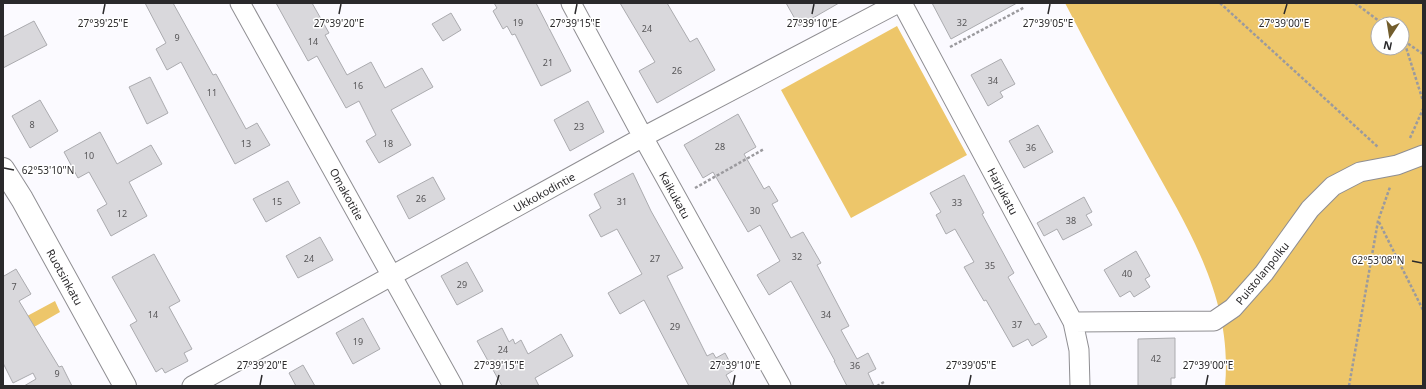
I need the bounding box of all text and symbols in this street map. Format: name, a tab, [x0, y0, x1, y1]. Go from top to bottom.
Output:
text: 27°39'25"E	[78, 16, 128, 30]
text: 27°39'20"E	[314, 16, 364, 30]
house number: 19	[513, 16, 523, 29]
text: 27°39'15"E	[550, 16, 600, 30]
text: 27°39'10"E	[787, 16, 837, 30]
house number: 32	[957, 16, 967, 29]
text: 27°39'05"E	[1023, 16, 1073, 30]
text: 27°39'00"E	[1259, 16, 1309, 30]
north arrow	[1370, 16, 1410, 56]
house number: 24	[642, 22, 652, 35]
house number: 9	[174, 31, 180, 44]
house number: 14	[308, 35, 318, 48]
text: N	[1382, 38, 1394, 55]
house number: 21	[543, 56, 553, 69]
house number: 26	[672, 64, 682, 77]
house number: 34	[988, 74, 998, 87]
house number: 16	[353, 79, 363, 92]
house number: 11	[207, 86, 217, 99]
house number: 8	[29, 118, 35, 131]
house number: 23	[574, 120, 584, 133]
house number: 13	[241, 137, 251, 150]
house number: 18	[383, 137, 393, 150]
house number: 28	[715, 140, 725, 153]
house number: 36	[1026, 141, 1036, 154]
house number: 10	[84, 149, 94, 162]
text: 62°53'10"N	[22, 163, 74, 177]
street label: Omakotitie	[327, 165, 367, 223]
street label: Harjukatu	[984, 165, 1022, 217]
street label: Ukkokodintie	[510, 169, 578, 215]
street label: Kaikukatu	[656, 169, 694, 221]
house number: 26	[416, 192, 426, 205]
house number: 15	[272, 195, 282, 208]
house number: 31	[617, 195, 627, 208]
house number: 33	[952, 196, 962, 209]
house number: 30	[750, 204, 760, 217]
house number: 12	[117, 207, 127, 220]
house number: 38	[1066, 214, 1076, 227]
street label: Puistolanpolku	[1232, 238, 1292, 308]
street label: Ruotsinkatu	[43, 246, 87, 308]
house number: 32	[792, 250, 802, 263]
house number: 24	[304, 252, 314, 265]
house number: 27	[650, 252, 660, 265]
text: 62°53'08"N	[1352, 253, 1404, 267]
house number: 35	[985, 259, 995, 272]
house number: 40	[1122, 267, 1132, 280]
house number: 29	[457, 278, 467, 291]
house number: 7	[11, 280, 17, 293]
house number: 14	[148, 308, 158, 321]
house number: 34	[821, 308, 831, 321]
house number: 37	[1012, 318, 1022, 331]
house number: 29	[670, 320, 680, 333]
house number: 19	[353, 335, 363, 348]
house number: 24	[498, 343, 508, 356]
house number: 42	[1151, 352, 1161, 365]
text: 27°39'20"E	[237, 358, 287, 372]
text: 27°39'15"E	[474, 358, 524, 372]
text: 27°39'10"E	[710, 358, 760, 372]
text: 27°39'05"E	[946, 358, 996, 372]
text: 27°39'00"E	[1183, 358, 1233, 372]
house number: 36	[850, 359, 860, 372]
house number: 9	[54, 367, 60, 380]

